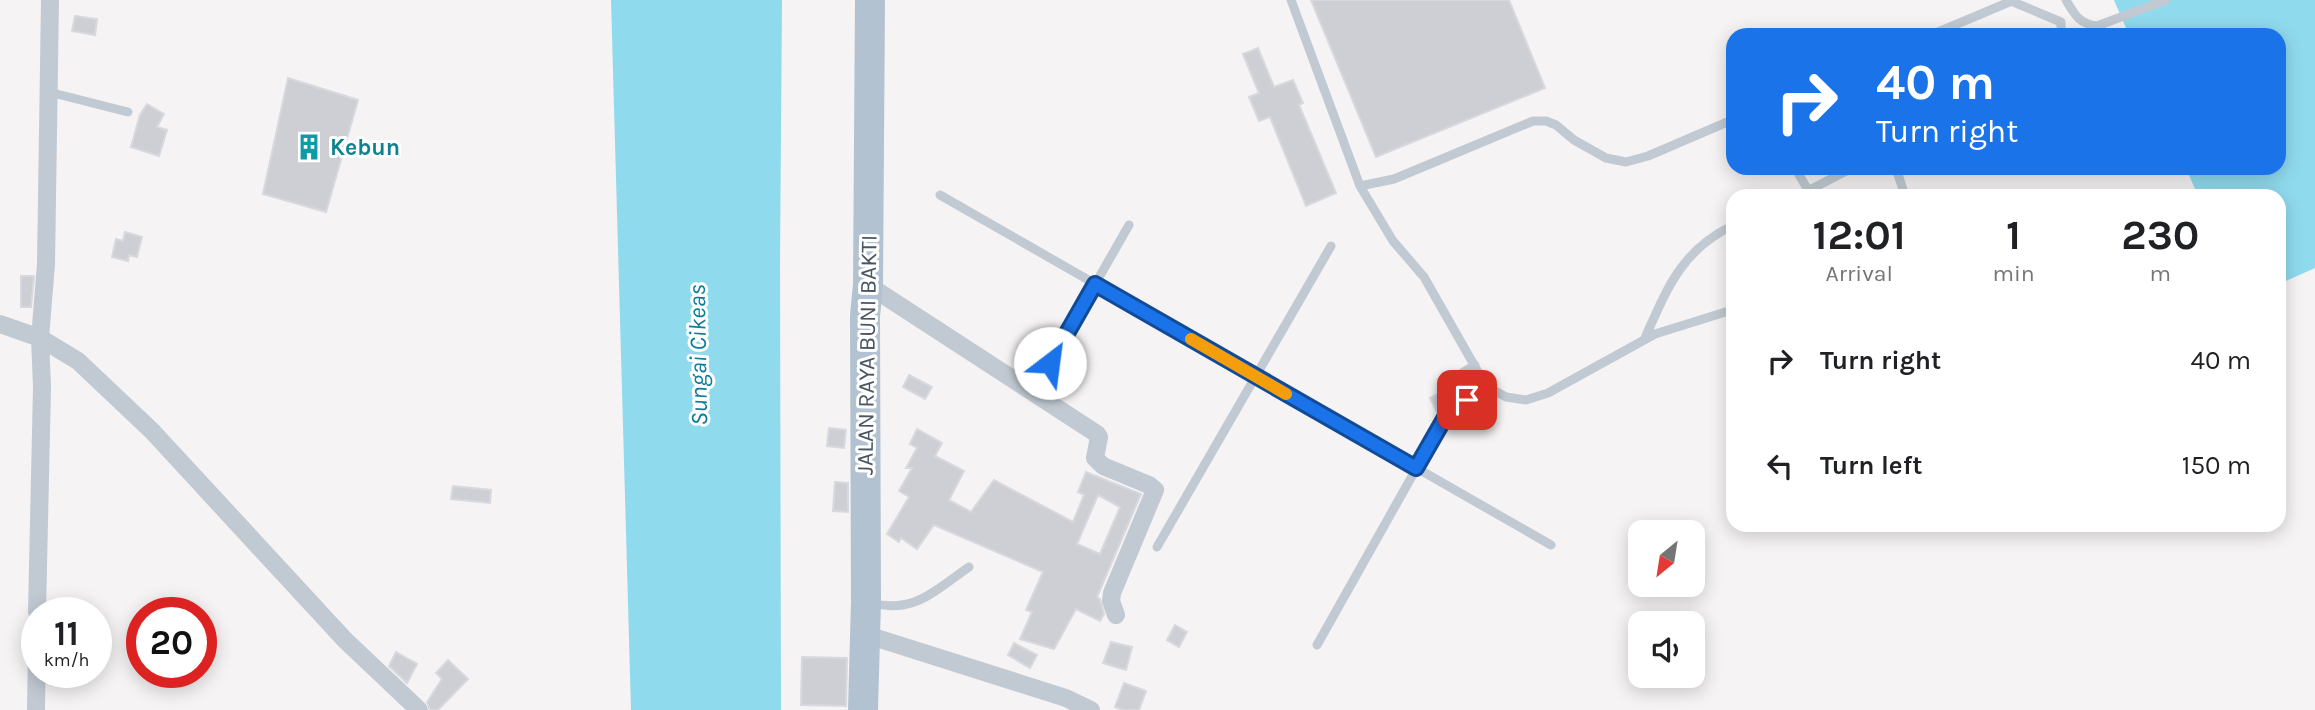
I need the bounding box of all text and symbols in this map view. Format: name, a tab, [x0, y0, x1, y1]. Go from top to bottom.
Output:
text: 40 m	[1876, 54, 1995, 111]
icon: right	[1761, 56, 1852, 147]
text: Turn right	[1876, 113, 2018, 150]
building icon: Kebun	[294, 132, 324, 162]
place label: Kebun	[330, 134, 400, 161]
text: 12:01	[1813, 210, 1906, 260]
text: 1	[2006, 210, 2021, 260]
text: 230	[2121, 210, 2199, 260]
street label: JALAN RAYA BUNI BAKTI	[851, 235, 883, 475]
text: Arrival	[1826, 260, 1893, 287]
text: min	[1992, 260, 2035, 287]
text: m	[2150, 260, 2171, 287]
water label: Sungai Cikeas	[683, 284, 713, 426]
position arrow	[1013, 326, 1087, 400]
icon: right	[1761, 342, 1799, 380]
text: Turn right	[1820, 345, 1941, 376]
text: 40 m	[2191, 345, 2251, 376]
pin	[1437, 370, 1497, 430]
icon: arrive	[1448, 381, 1486, 419]
icon: left	[1761, 447, 1799, 485]
text: Turn left	[1820, 450, 1922, 481]
text: 150 m	[2182, 450, 2251, 481]
north arrow	[1628, 520, 1704, 597]
map controls	[1628, 520, 1705, 688]
speed limit sign: 20	[126, 597, 217, 688]
button: sound	[1628, 611, 1705, 688]
text: 11	[54, 613, 79, 654]
text: km/h	[44, 649, 89, 671]

